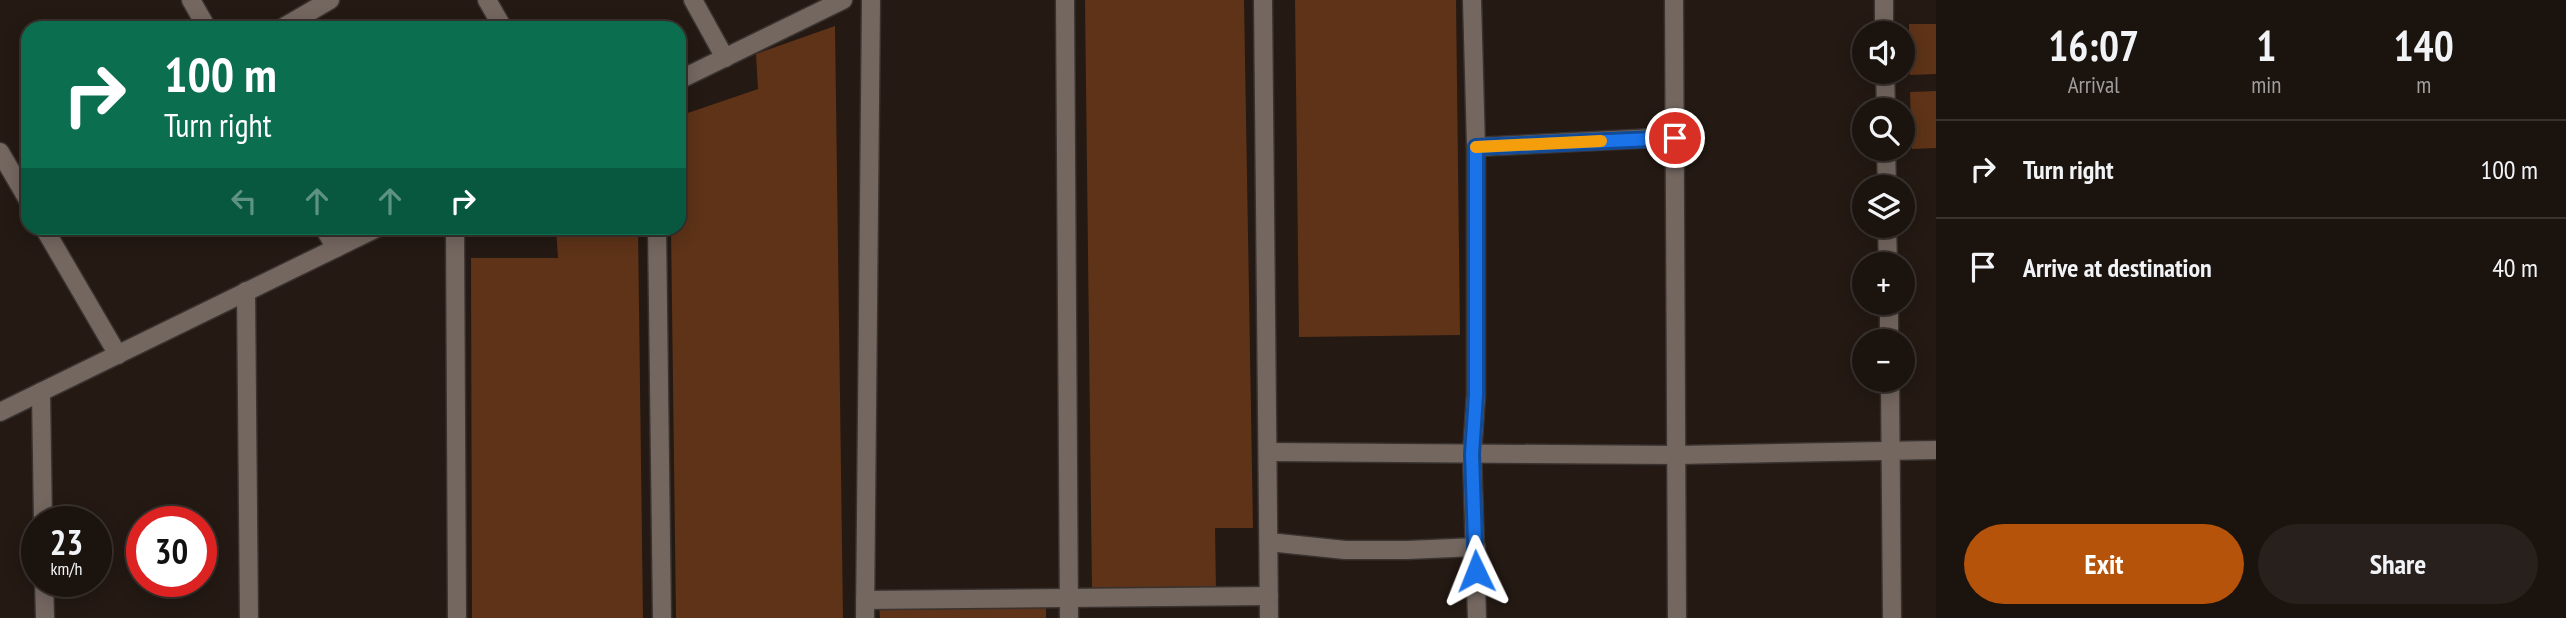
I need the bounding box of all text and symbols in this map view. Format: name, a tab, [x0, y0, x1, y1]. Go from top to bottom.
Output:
text: 16:07	[2048, 18, 2139, 73]
text: 1	[2256, 18, 2276, 73]
text: 140	[2394, 18, 2454, 73]
map controls	[1852, 21, 1915, 392]
button: sound	[1852, 21, 1915, 84]
text: 100 m	[164, 42, 277, 106]
icon: right	[49, 49, 140, 140]
text: Arrival	[2068, 70, 2120, 99]
text: min	[2251, 70, 2281, 99]
text: m	[2416, 70, 2431, 99]
button: search	[1852, 98, 1915, 161]
text: Turn right	[164, 104, 272, 146]
pin	[1645, 108, 1705, 168]
icon: arrive	[1656, 119, 1694, 157]
icon: right	[1964, 150, 2002, 188]
text: Turn right	[2023, 153, 2114, 186]
text: 100 m	[2480, 153, 2538, 186]
button: layers	[1852, 175, 1915, 238]
icon: left	[225, 182, 263, 220]
icon: ahead	[298, 182, 336, 220]
icon: ahead	[371, 182, 409, 220]
icon: right	[444, 182, 482, 220]
icon: arrive	[1964, 248, 2002, 286]
text: Arrive at destination	[2023, 251, 2212, 284]
text: 40 m	[2492, 251, 2538, 284]
button: +	[1852, 252, 1915, 315]
button: −	[1852, 329, 1915, 392]
speed limit sign: 30	[126, 506, 217, 597]
text: 23	[50, 519, 83, 565]
button: Exit	[1964, 524, 2244, 604]
button: Share	[2258, 524, 2538, 604]
position arrow	[1439, 534, 1513, 608]
text: km/h	[51, 557, 82, 580]

